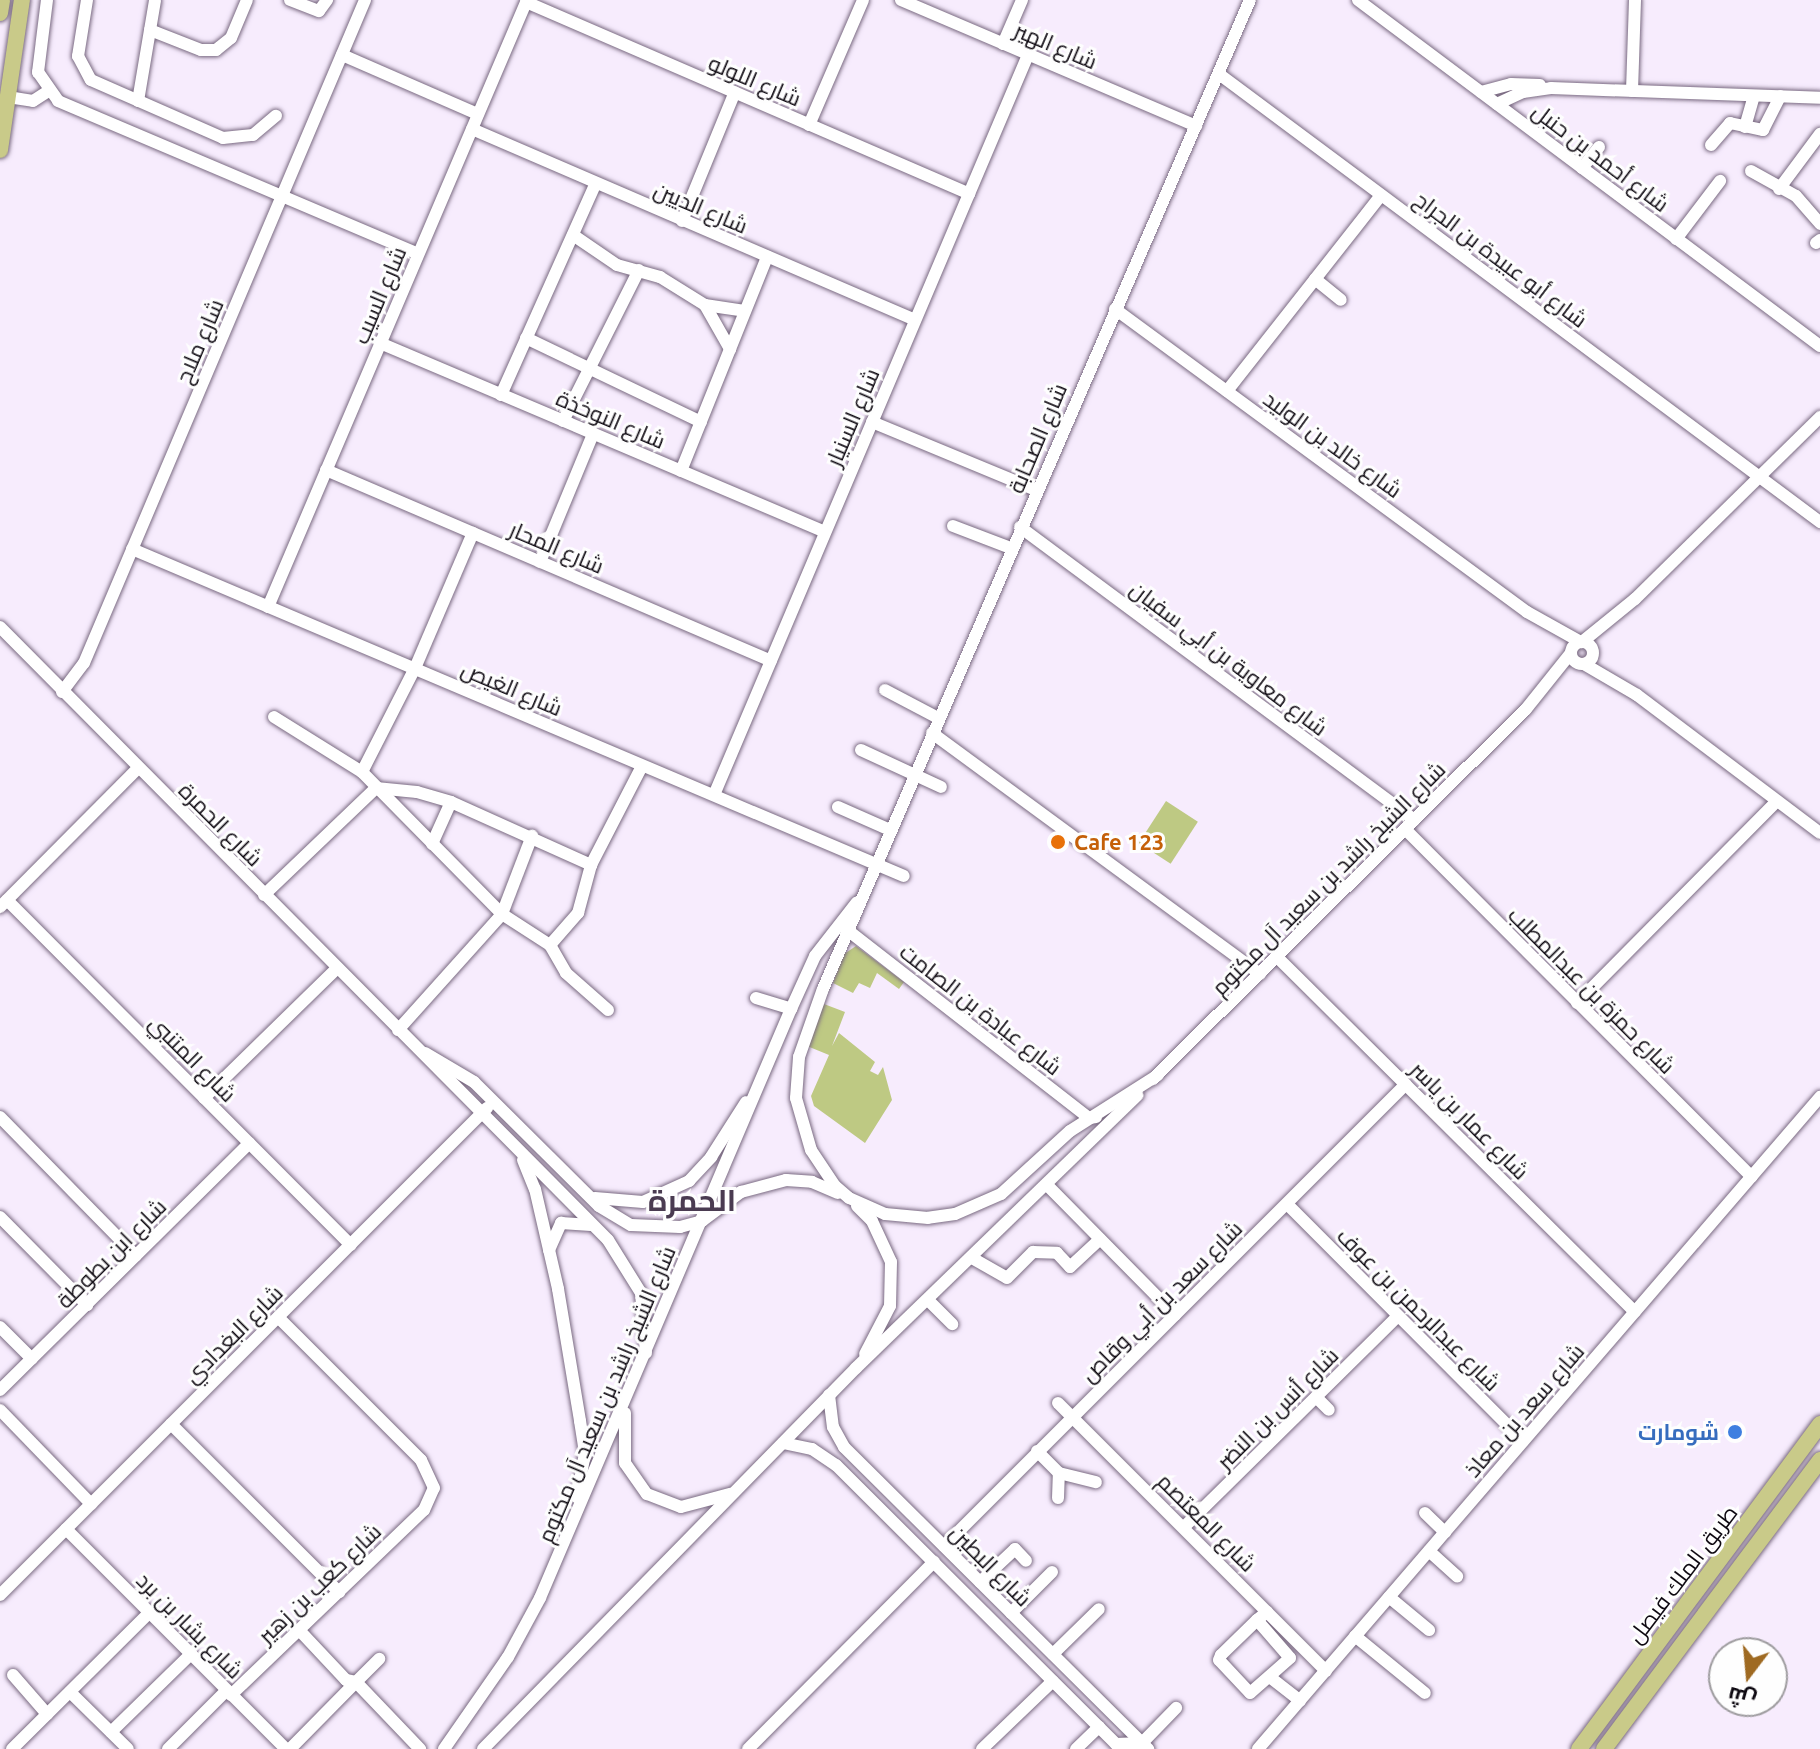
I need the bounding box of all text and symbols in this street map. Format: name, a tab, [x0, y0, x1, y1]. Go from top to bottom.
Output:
street label: شارع الهير	[1011, 16, 1101, 74]
street label: شارع اللولو	[705, 49, 805, 111]
street label: شارع أحمد بن حنبل	[1527, 97, 1675, 217]
street label: شارع الديين	[650, 175, 752, 239]
street label: شارع أبو عبيدة بن الجراح	[1409, 185, 1593, 333]
street label: شارع السيب	[347, 242, 411, 348]
street label: شارع ملاح	[169, 295, 229, 387]
street label: شارع السنيار	[820, 364, 884, 470]
street label: شارع الصحابة	[1002, 379, 1072, 497]
street label: شارع النوخذة	[553, 384, 669, 454]
street label: شارع خالد بن الوليد	[1259, 385, 1407, 503]
street label: شارع المحار	[506, 515, 608, 579]
street label: شارع معاوية بن أبي سفيان	[1125, 575, 1333, 741]
street label: شارع الغيص	[458, 655, 566, 721]
street label: شارع الشيخ راشد بن سعيد آل مكتوم	[1206, 756, 1450, 1000]
street label: شارع الحمرة	[174, 777, 268, 871]
place label: Cafe 123	[1074, 829, 1164, 855]
marker: Cafe 123	[1049, 833, 1067, 851]
street label: شارع حمزة بن عبدالمطلب	[1503, 901, 1681, 1079]
street label: شارع عبادة بن الصامت	[895, 938, 1067, 1080]
street label: شارع المتنبي	[144, 1009, 242, 1107]
street label: شارع عمار بن ياسر	[1406, 1056, 1534, 1184]
district label: الحمرة	[648, 1182, 736, 1218]
street label: شارع ابن بطوطة	[51, 1193, 171, 1313]
street label: شارع سعد بن أبي وقاص	[1075, 1215, 1247, 1387]
street label: شارع عبدالرحمن بن عوف	[1332, 1222, 1506, 1396]
street label: شارع الشيخ راشد بن سعيد آل مكتوم	[531, 1242, 681, 1546]
street label: شارع البغدادي	[178, 1279, 288, 1389]
street label: شارع سعد بن معاذ	[1459, 1338, 1589, 1482]
street label: شارع أنس بن النضر	[1211, 1342, 1343, 1474]
place label: شومارت	[1638, 1419, 1719, 1445]
marker: شومارت	[1726, 1423, 1744, 1441]
street label: شارع المعتصم	[1152, 1467, 1262, 1577]
street label: طريق الملك فيصل	[1622, 1500, 1742, 1648]
street label: شارع كعب بن زهير	[252, 1518, 386, 1648]
street label: شارع البطين	[945, 1519, 1037, 1611]
street label: شارع بشار بن برد	[131, 1566, 249, 1684]
north arrow	[1708, 1637, 1788, 1717]
text: ش	[1725, 1683, 1759, 1715]

